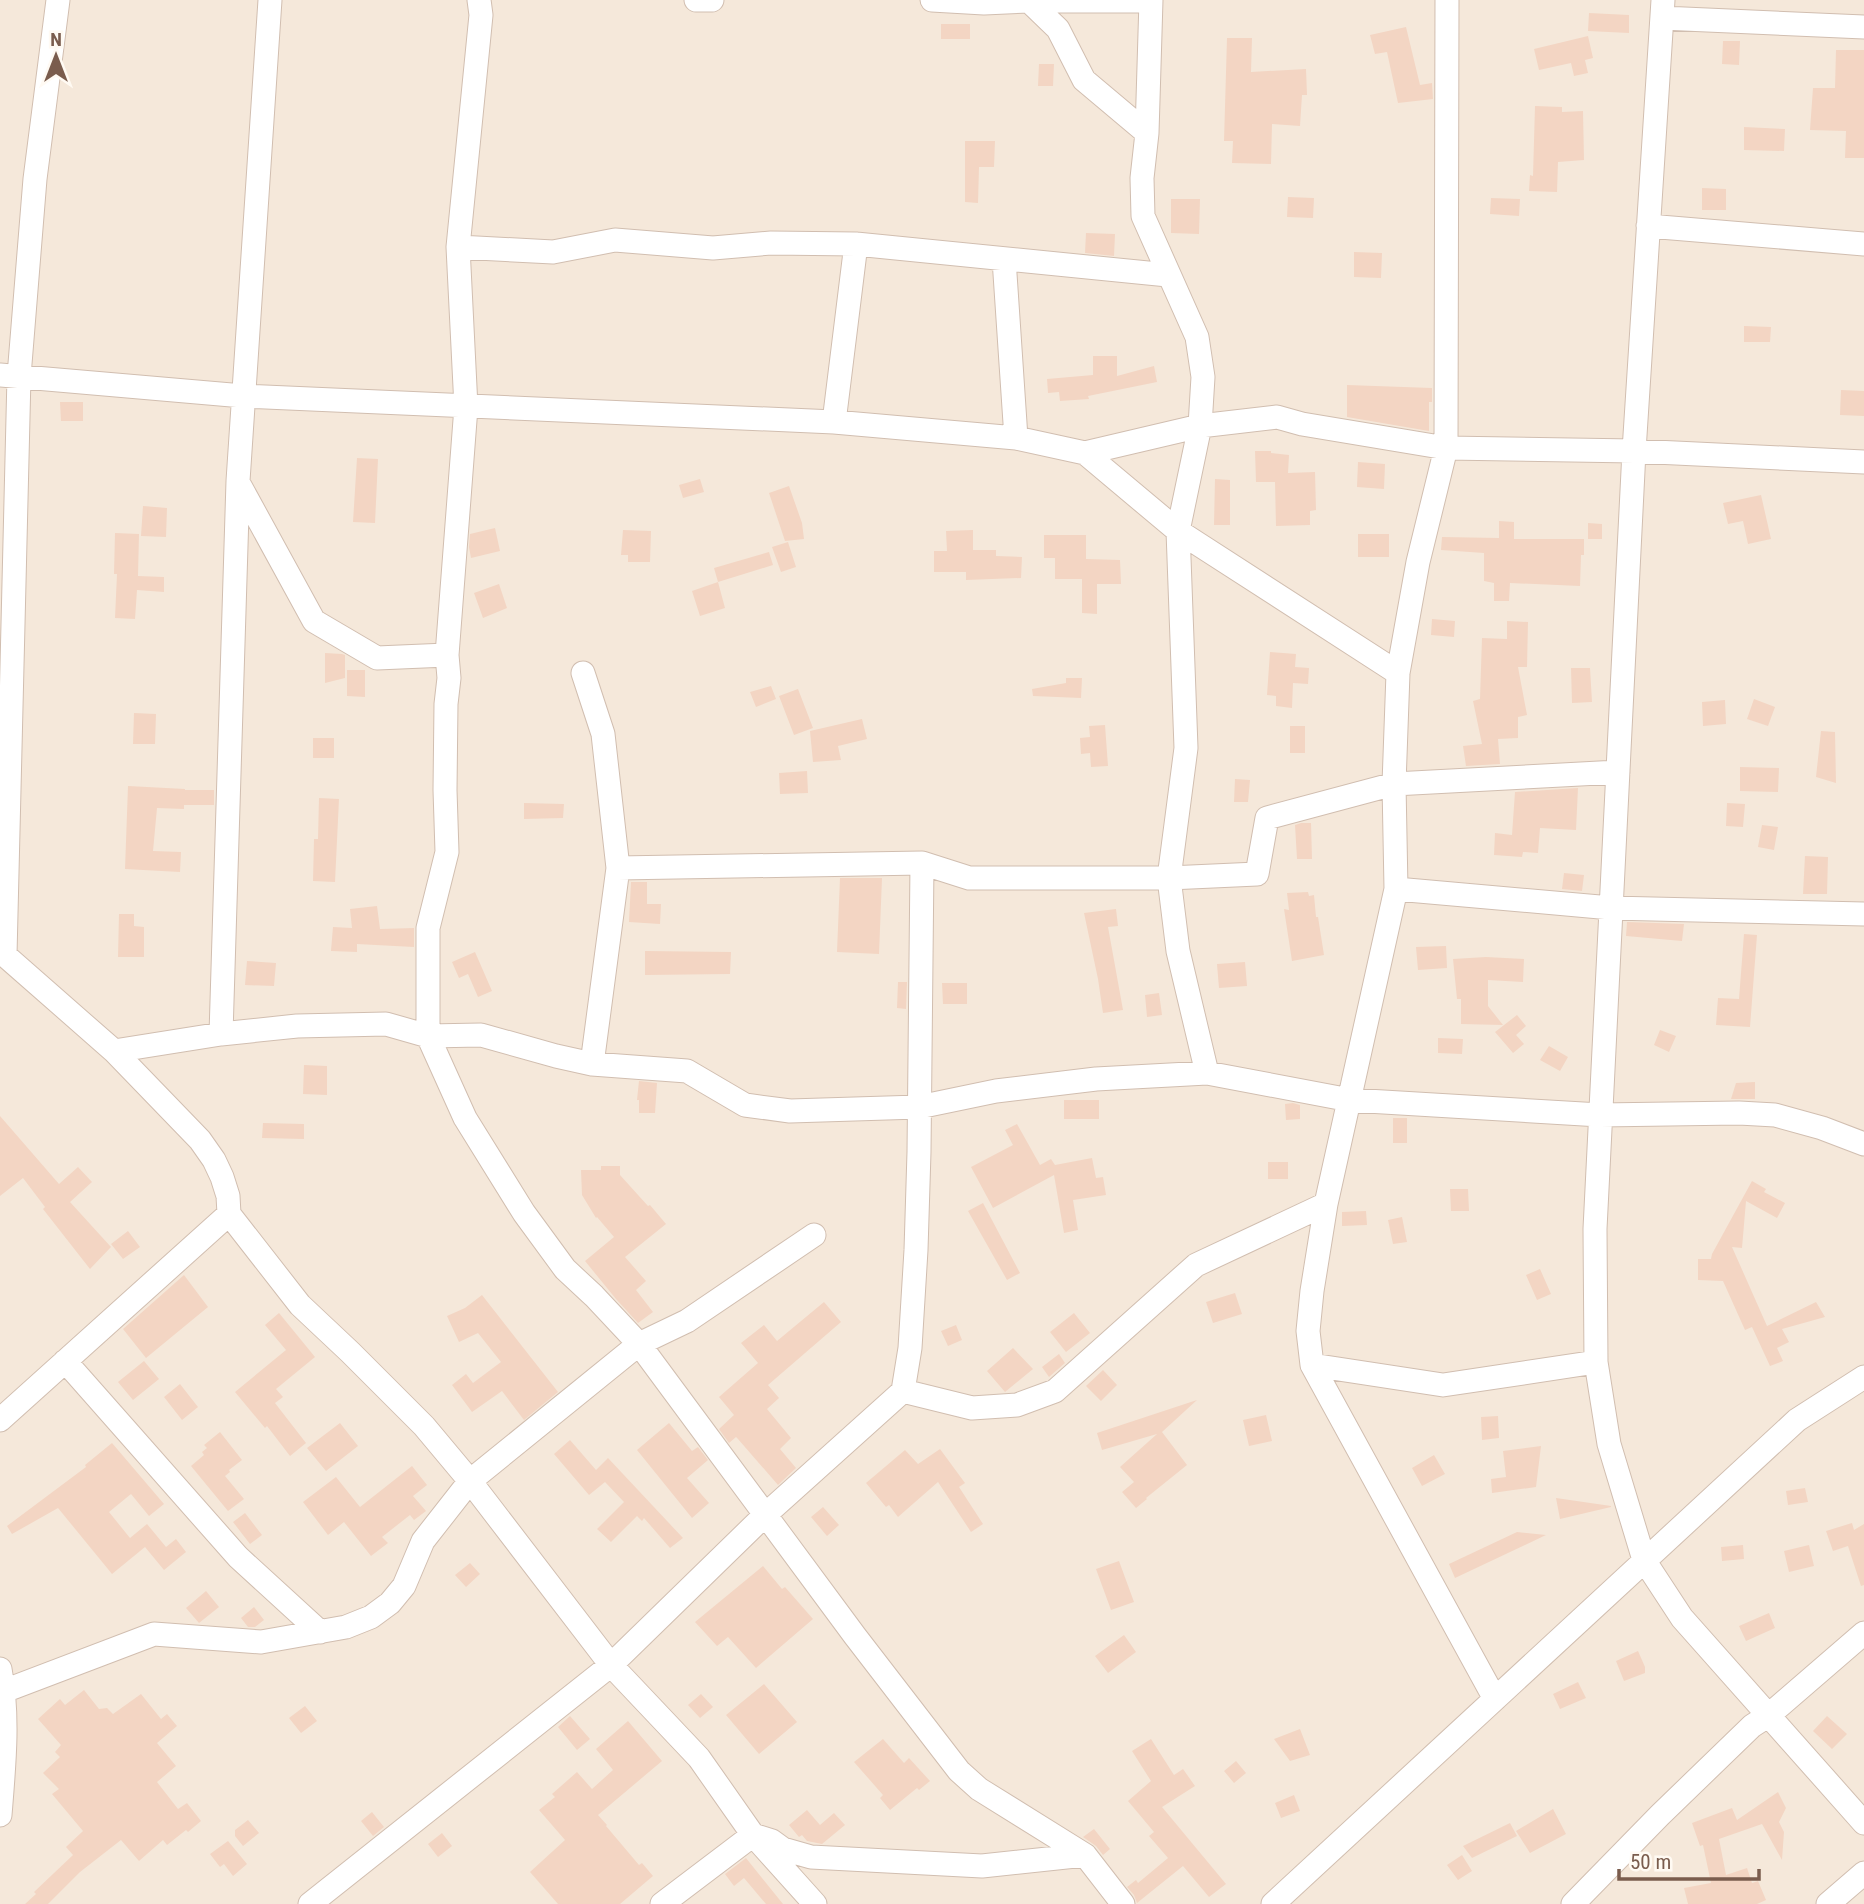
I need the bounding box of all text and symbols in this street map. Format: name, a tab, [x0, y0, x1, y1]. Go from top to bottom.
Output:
north arrow	[21, 21, 91, 91]
text: N	[50, 28, 62, 51]
scale bar	[1619, 1838, 1759, 1882]
text: 50 m	[1630, 1850, 1671, 1874]

